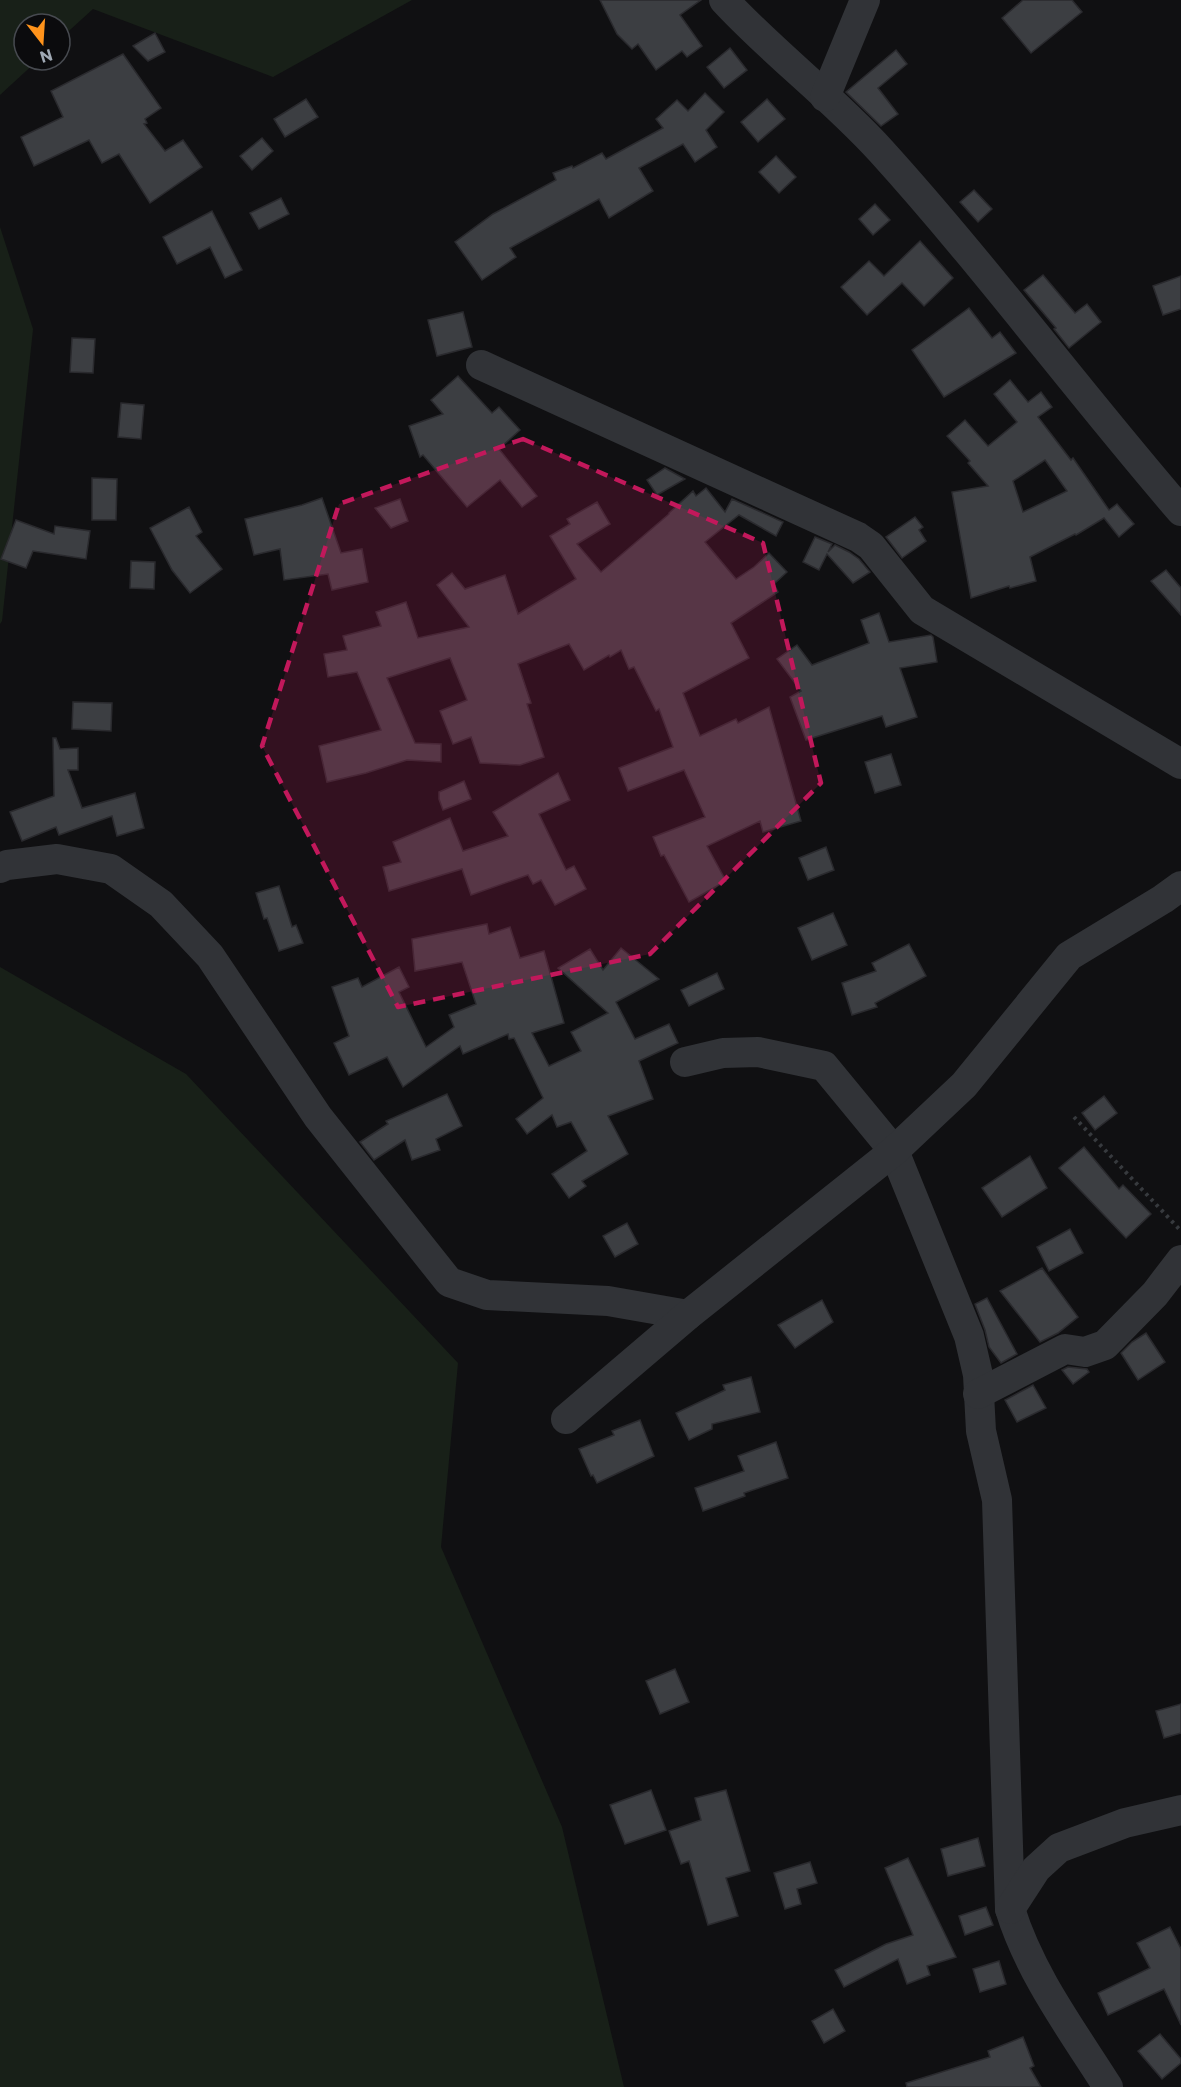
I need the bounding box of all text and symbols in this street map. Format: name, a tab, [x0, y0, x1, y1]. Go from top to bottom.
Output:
north arrow	[12, 12, 72, 72]
text: N	[38, 46, 55, 68]

